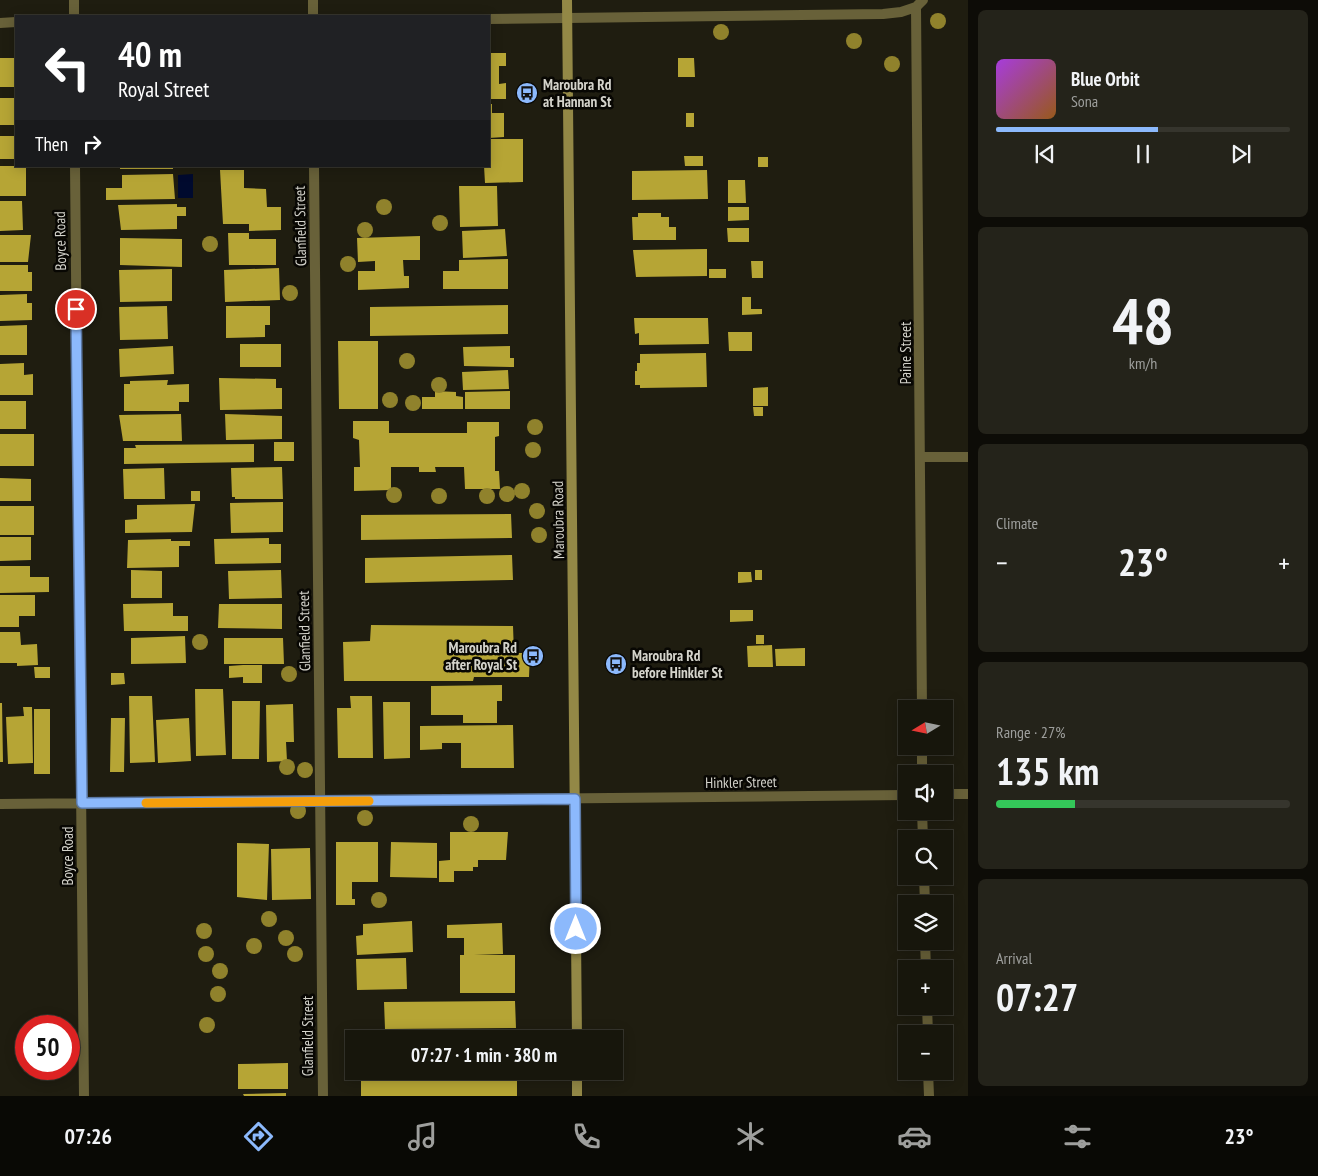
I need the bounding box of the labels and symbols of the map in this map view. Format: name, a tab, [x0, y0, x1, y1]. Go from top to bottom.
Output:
place label: Maroubra Rd at Hannan St	[543, 75, 612, 111]
bus stop icon: Maroubra Rd at Hannan St	[515, 81, 539, 105]
street label: Glanfield Street	[290, 186, 310, 266]
street label: Boyce Road	[50, 211, 70, 271]
pin	[55, 288, 97, 330]
street label: Paine Street	[896, 322, 915, 384]
street label: Maroubra Road	[548, 481, 568, 559]
street label: Glanfield Street	[294, 591, 314, 671]
place label: Maroubra Rd after Royal St	[445, 638, 518, 674]
bus stop icon: Maroubra Rd after Royal St	[521, 644, 545, 668]
place label: Maroubra Rd before Hinkler St	[632, 646, 723, 682]
bus stop icon: Maroubra Rd before Hinkler St	[604, 652, 628, 676]
north arrow	[898, 700, 952, 755]
street label: Hinkler Street	[705, 772, 777, 792]
street label: Boyce Road	[58, 826, 77, 886]
position arrow	[549, 902, 601, 954]
street label: Glanfield Street	[298, 996, 317, 1076]
speed limit sign: 50	[15, 1015, 80, 1080]

